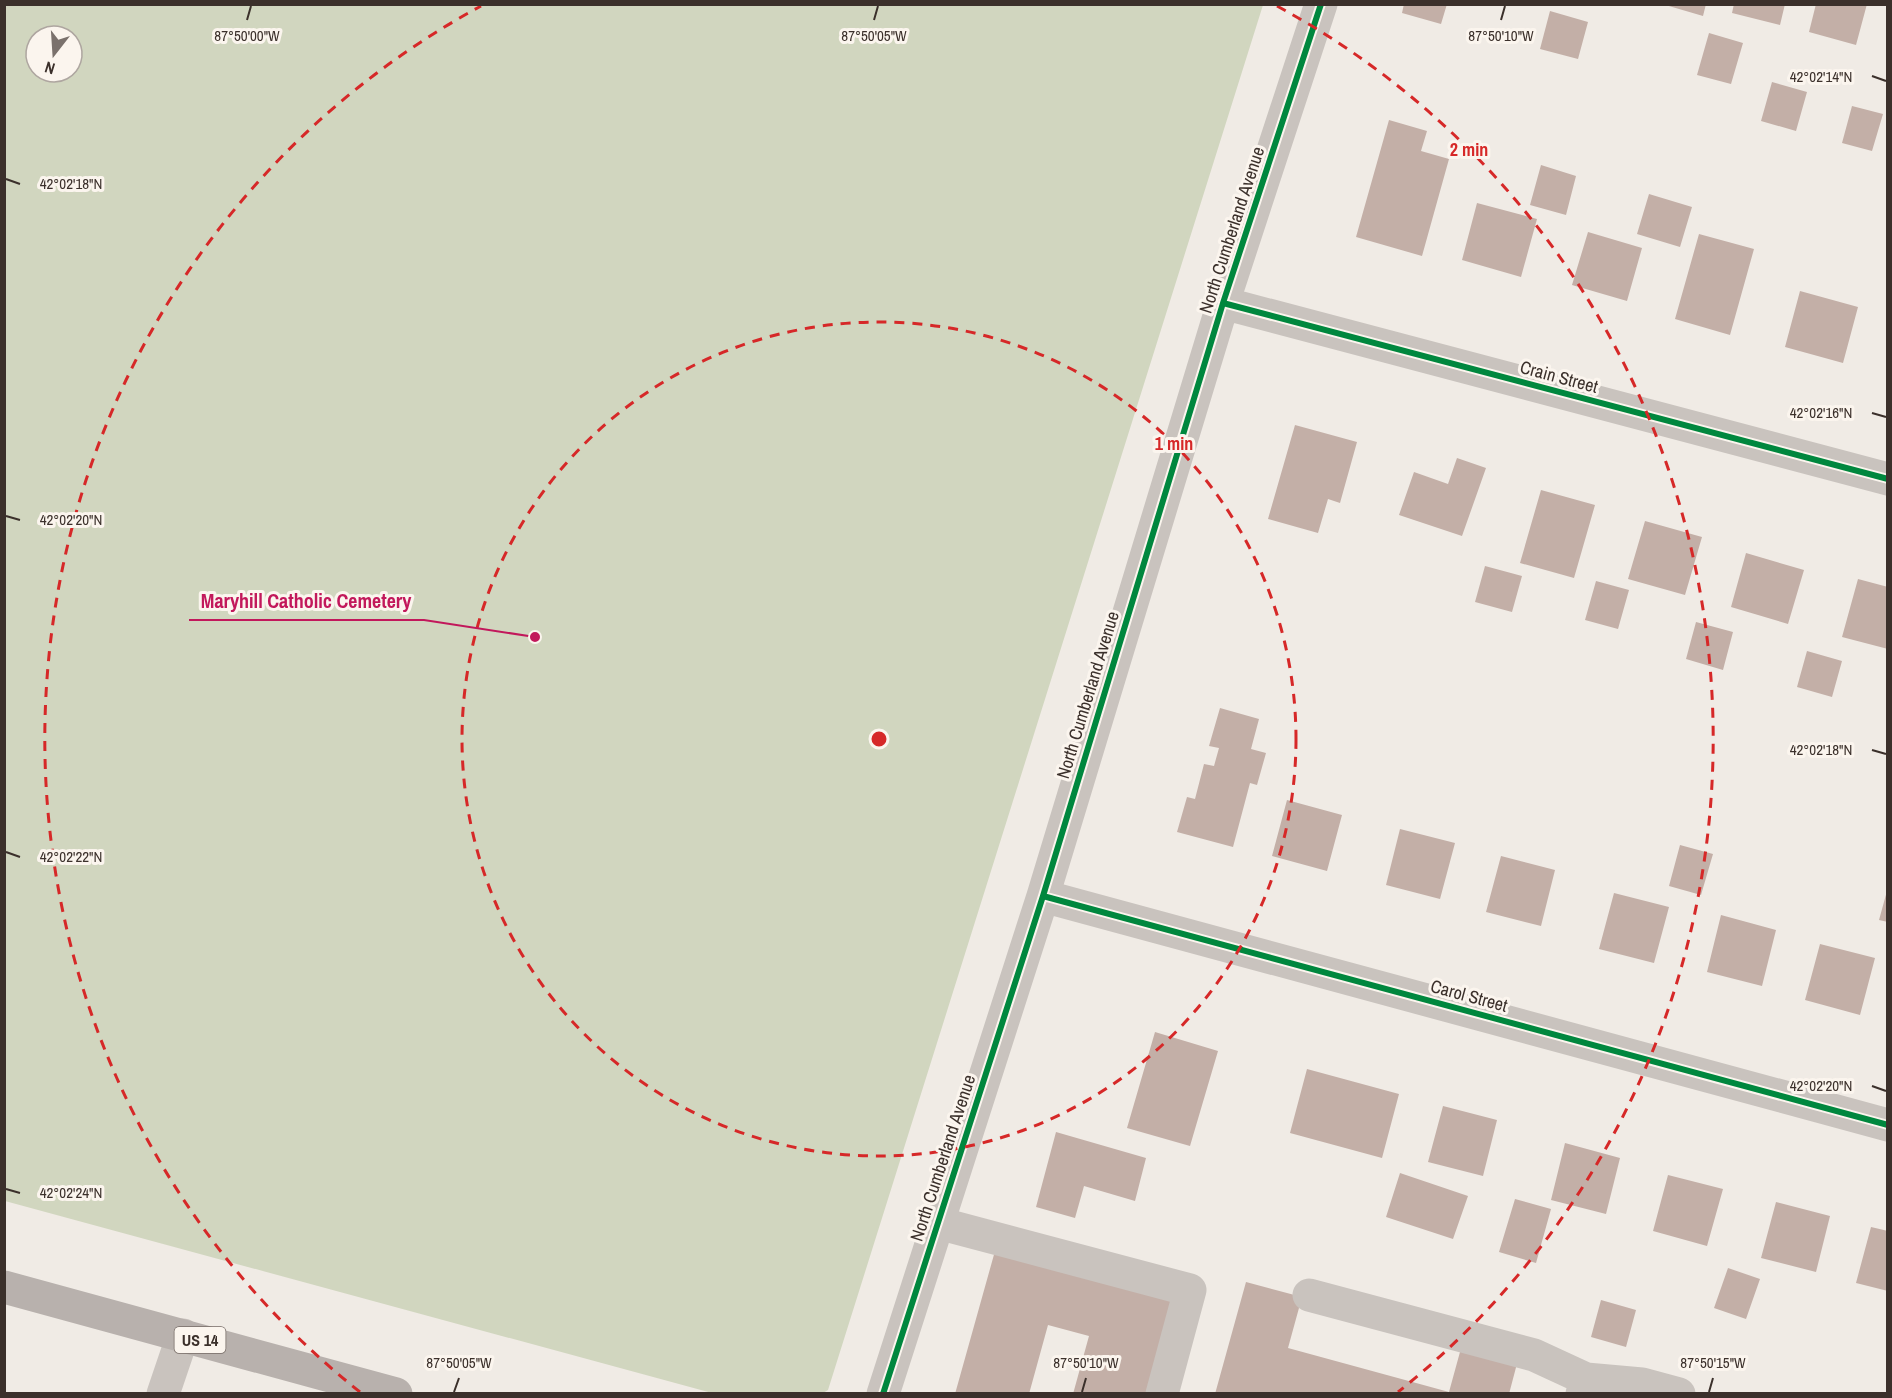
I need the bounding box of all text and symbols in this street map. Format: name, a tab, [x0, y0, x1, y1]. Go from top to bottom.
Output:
north arrow	[24, 24, 84, 84]
text: 87°50'00"W	[214, 25, 280, 46]
text: 87°50'05"W	[841, 25, 907, 46]
text: 87°50'10"W	[1468, 25, 1534, 46]
text: N	[42, 56, 57, 80]
text: 42°02'14"N	[1790, 66, 1852, 87]
text: 2 min	[1450, 137, 1488, 162]
street label: North Cumberland Avenue	[1193, 143, 1270, 316]
text: 42°02'18"N	[40, 173, 102, 194]
street label: Crain Street	[1517, 354, 1601, 399]
text: 42°02'16"N	[1790, 402, 1852, 423]
text: 1 min	[1155, 431, 1193, 456]
text: 42°02'20"N	[40, 509, 102, 530]
callout: Maryhill Catholic Cemetery	[189, 582, 424, 620]
text: Maryhill Catholic Cemetery	[201, 587, 412, 614]
street label: North Cumberland Avenue	[1050, 608, 1125, 782]
centre of rings	[869, 729, 889, 749]
text: 42°02'18"N	[1790, 739, 1852, 760]
text: 42°02'22"N	[40, 846, 102, 867]
street label: Carol Street	[1428, 973, 1510, 1018]
street label: North Cumberland Avenue	[904, 1071, 981, 1244]
text: 42°02'20"N	[1790, 1075, 1852, 1096]
text: 42°02'24"N	[40, 1182, 102, 1203]
road number: US 14	[174, 1327, 226, 1353]
text: 87°50'05"W	[426, 1352, 492, 1373]
text: 87°50'10"W	[1053, 1352, 1119, 1373]
text: 87°50'15"W	[1680, 1352, 1746, 1373]

